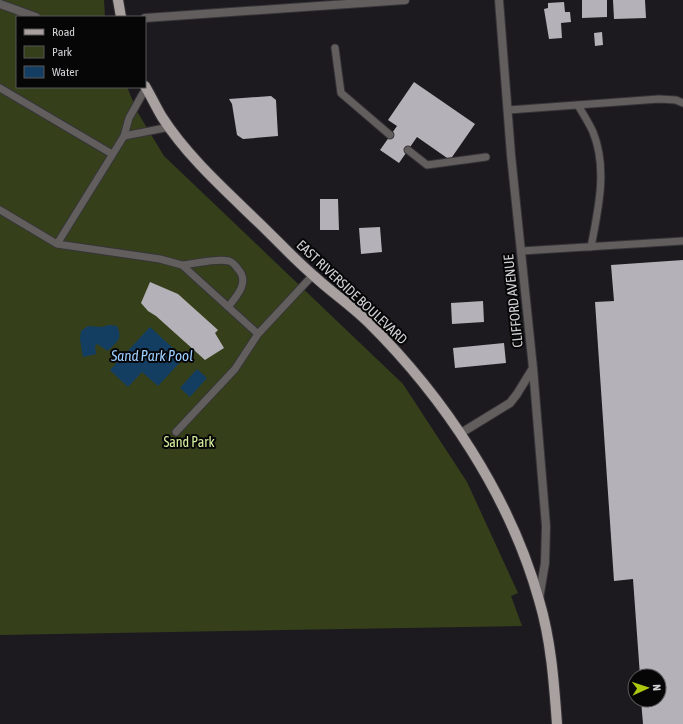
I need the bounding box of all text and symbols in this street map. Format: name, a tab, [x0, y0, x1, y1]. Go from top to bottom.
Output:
legend	[16, 16, 146, 88]
text: Road	[52, 25, 75, 39]
text: Park	[52, 45, 73, 59]
text: Water	[52, 65, 79, 79]
street label: EAST RIVERSIDE BOULEVARD	[293, 237, 411, 347]
street label: CLIFFORD AVENUE	[500, 254, 526, 348]
water label: Sand Park Pool	[110, 347, 193, 364]
park label: Sand Park	[163, 434, 215, 450]
north arrow	[627, 668, 667, 708]
text: N	[651, 684, 663, 691]

